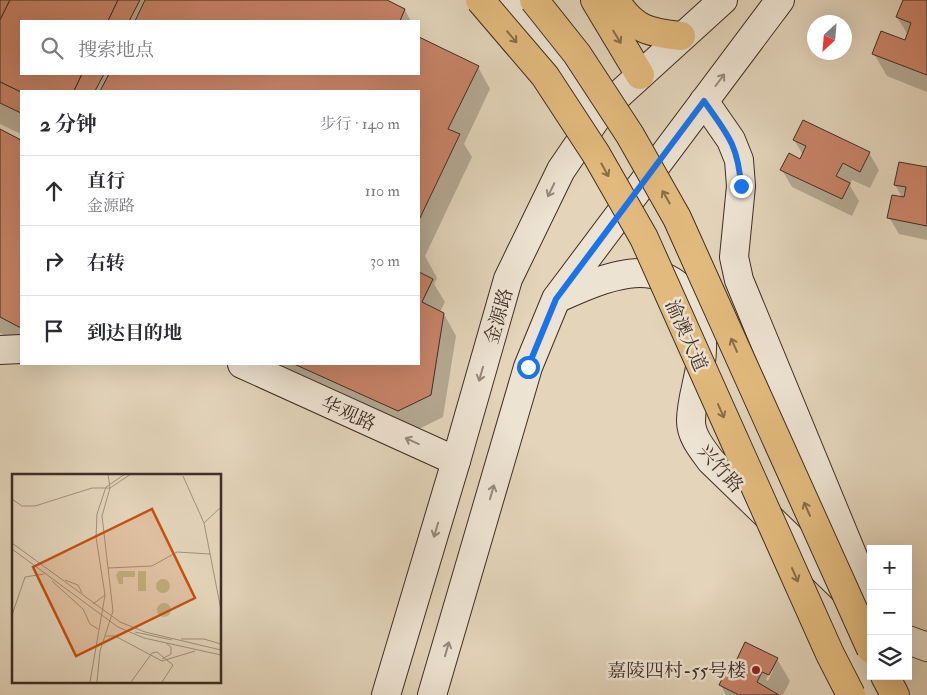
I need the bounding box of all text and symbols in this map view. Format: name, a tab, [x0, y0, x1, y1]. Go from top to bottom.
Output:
north arrow	[807, 15, 852, 60]
search box	[20, 20, 420, 75]
one-way arrow	[506, 30, 517, 43]
one-way arrow	[613, 30, 623, 44]
icon: search	[38, 34, 66, 62]
text: 搜索地点	[78, 38, 154, 62]
one-way arrow	[715, 73, 725, 87]
text: 2 分钟	[40, 111, 97, 138]
text: 步行 · 140 m	[320, 114, 400, 134]
one-way arrow	[600, 162, 610, 177]
text: 直行	[87, 169, 125, 193]
route end	[730, 175, 753, 198]
icon: ahead	[40, 177, 68, 205]
text: 110 m	[365, 181, 400, 201]
one-way arrow	[546, 182, 555, 197]
one-way arrow	[660, 191, 670, 205]
text: 金源路	[87, 196, 135, 216]
icon: right	[40, 247, 68, 275]
text: 右转	[87, 251, 125, 275]
text: 30 m	[370, 251, 400, 271]
street label: 金源路	[480, 286, 518, 347]
street label: 渝澳大道	[660, 296, 713, 375]
icon: arrive	[40, 317, 68, 345]
text: 到达目的地	[87, 321, 182, 345]
one-way arrow	[729, 338, 738, 353]
route start	[517, 356, 540, 379]
one-way arrow	[476, 366, 486, 382]
street label: 华观路	[318, 391, 380, 436]
one-way arrow	[717, 403, 726, 418]
one-way arrow	[405, 436, 420, 446]
street label: 兴竹路	[692, 439, 748, 498]
inset map	[12, 474, 221, 682]
one-way arrow	[488, 485, 497, 501]
one-way arrow	[802, 502, 812, 517]
one-way arrow	[431, 522, 441, 538]
map controls	[867, 545, 912, 680]
button: +	[867, 545, 912, 590]
one-way arrow	[790, 567, 800, 582]
button: −	[867, 590, 912, 635]
button: layers	[867, 635, 912, 680]
one-way arrow	[442, 641, 452, 657]
place label: 嘉陵四村-55号楼	[607, 659, 746, 683]
marker: 嘉陵四村-55号楼	[750, 664, 762, 676]

